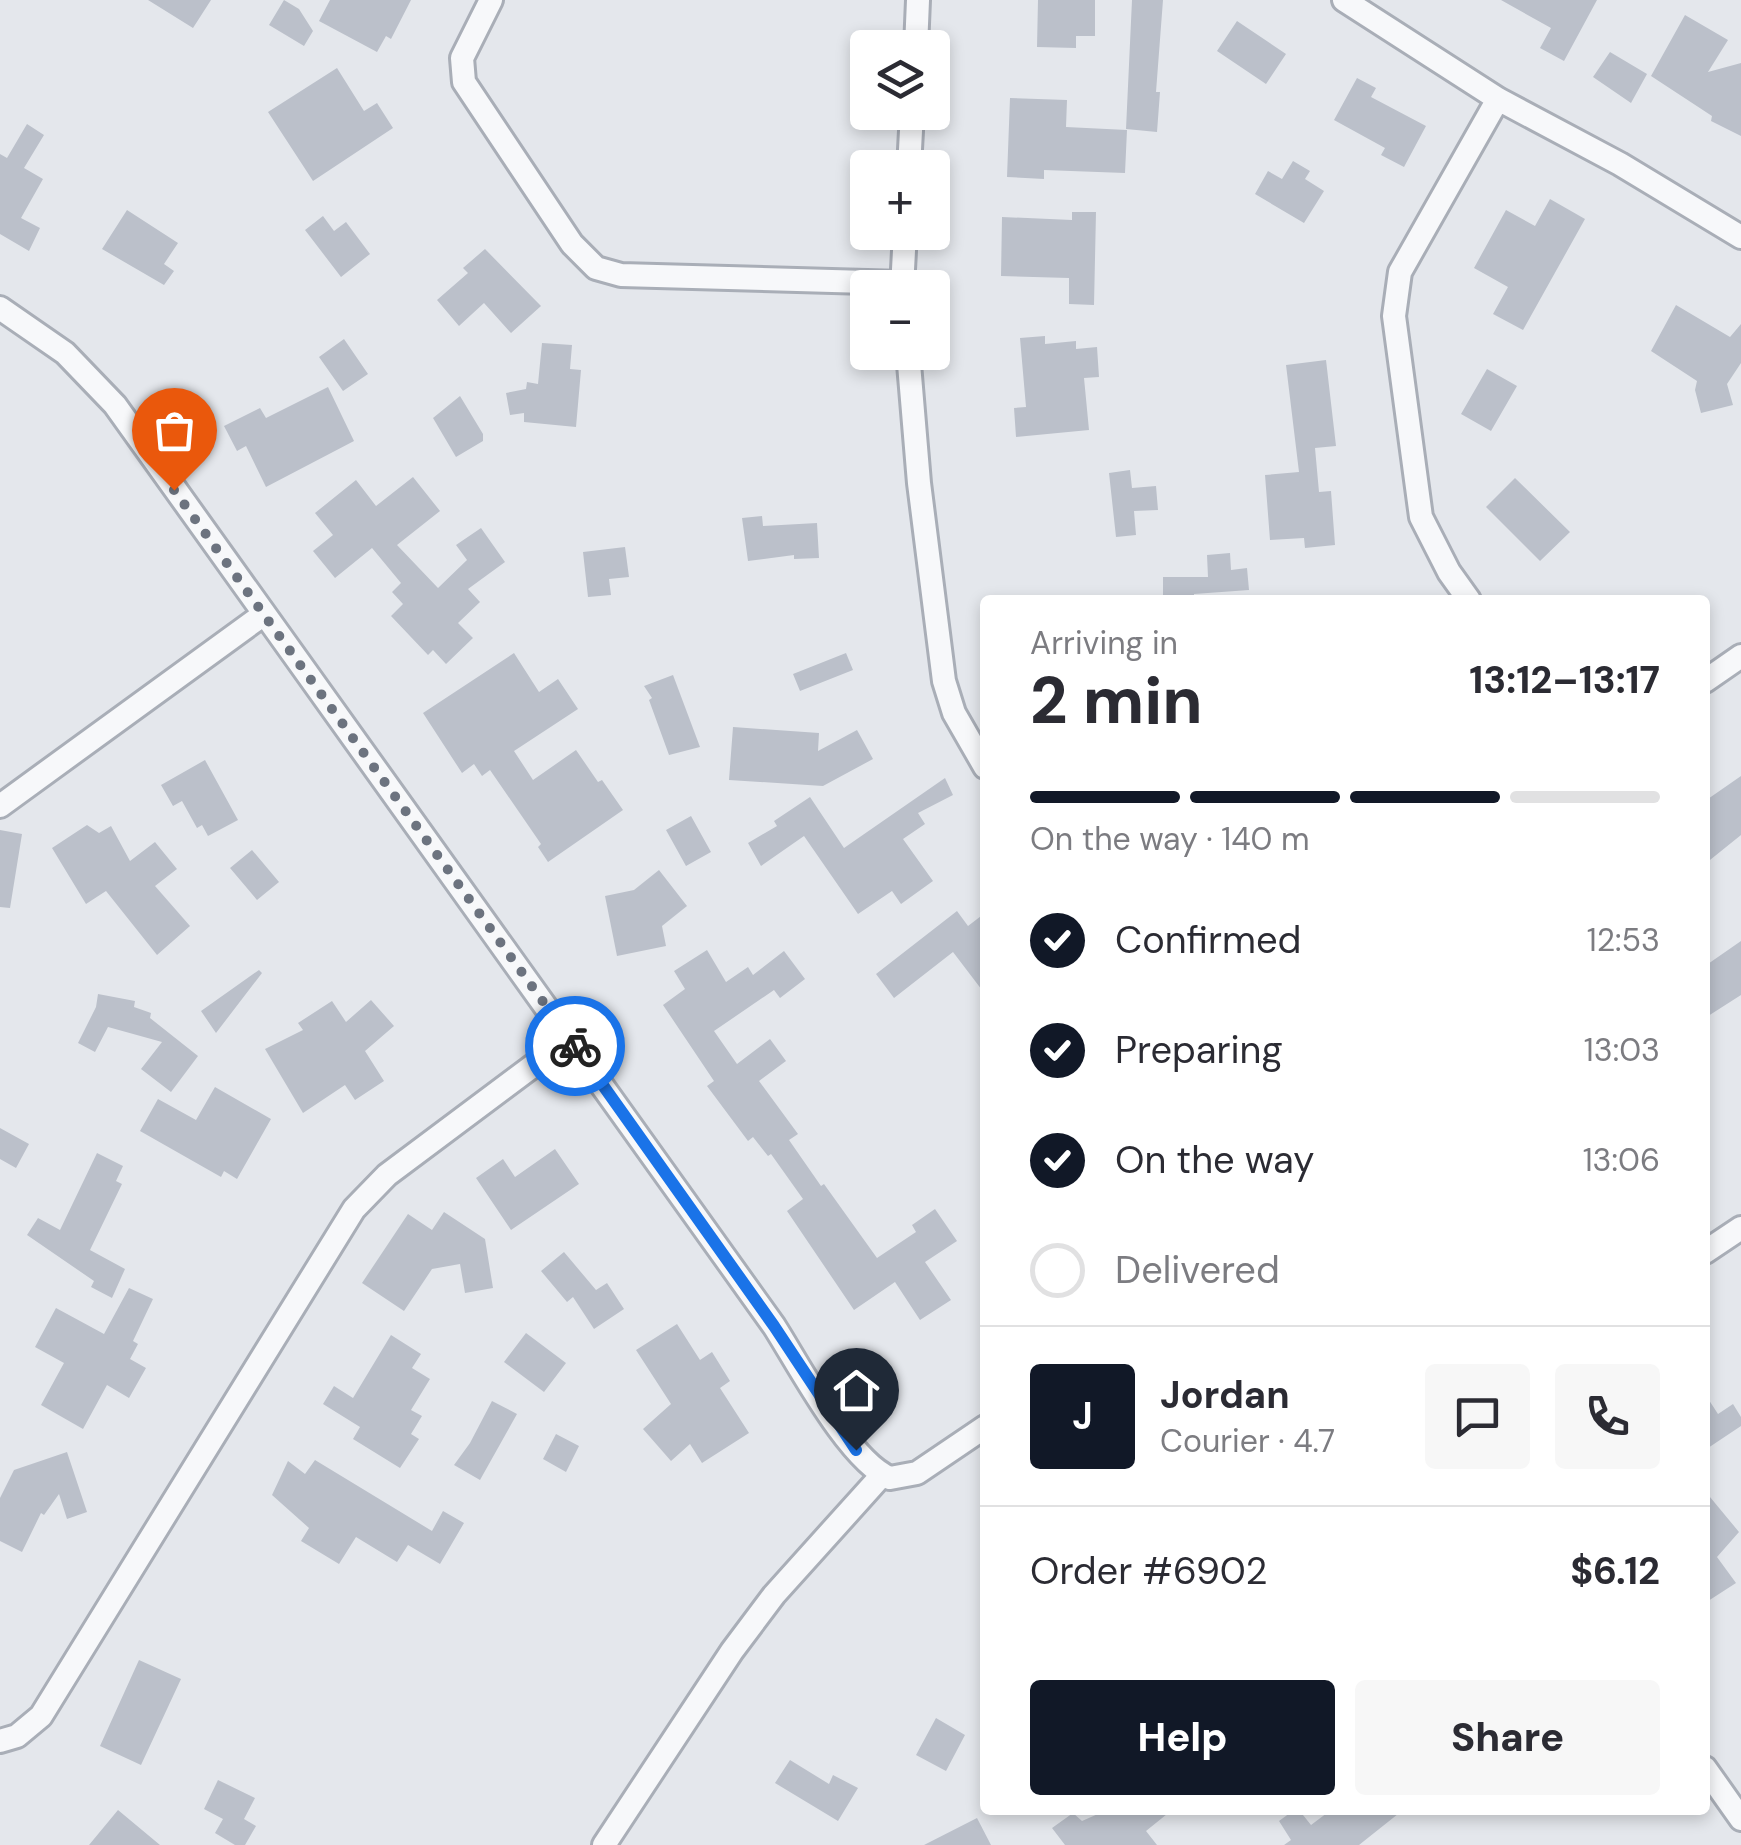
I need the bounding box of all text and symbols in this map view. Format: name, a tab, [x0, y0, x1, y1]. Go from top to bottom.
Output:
map controls	[850, 30, 950, 370]
button: layers	[850, 30, 950, 130]
button: +	[850, 150, 950, 250]
button: −	[850, 270, 950, 370]
pin	[132, 388, 217, 491]
icon: bag	[147, 403, 202, 458]
text: Arriving in	[1030, 622, 1178, 664]
text: 13:12–13:17	[1469, 655, 1660, 705]
text: 2 min	[1030, 659, 1203, 743]
text: On the way · 140 m	[1030, 818, 1310, 860]
icon: check	[1030, 913, 1085, 968]
text: Confirmed	[1115, 915, 1301, 965]
text: 12:53	[1587, 919, 1660, 961]
courier	[525, 996, 625, 1096]
icon: bike	[548, 1019, 603, 1074]
icon: check	[1030, 1023, 1085, 1078]
text: Preparing	[1115, 1025, 1283, 1075]
text: 13:03	[1584, 1029, 1660, 1071]
icon: check	[1030, 1133, 1085, 1188]
text: On the way	[1115, 1135, 1314, 1185]
text: 13:06	[1583, 1139, 1660, 1181]
text: Delivered	[1115, 1245, 1280, 1295]
pin	[814, 1348, 899, 1451]
icon: home	[829, 1363, 884, 1418]
button: chat	[1425, 1364, 1530, 1469]
button: phone	[1555, 1364, 1660, 1469]
text: Jordan	[1160, 1370, 1290, 1420]
text: J	[1072, 1391, 1093, 1441]
text: Courier · 4.7	[1160, 1420, 1335, 1462]
text: Order #6902	[1030, 1546, 1267, 1596]
text: $6.12	[1570, 1546, 1660, 1596]
button: Help	[1030, 1680, 1335, 1795]
button: Share	[1355, 1680, 1660, 1795]

